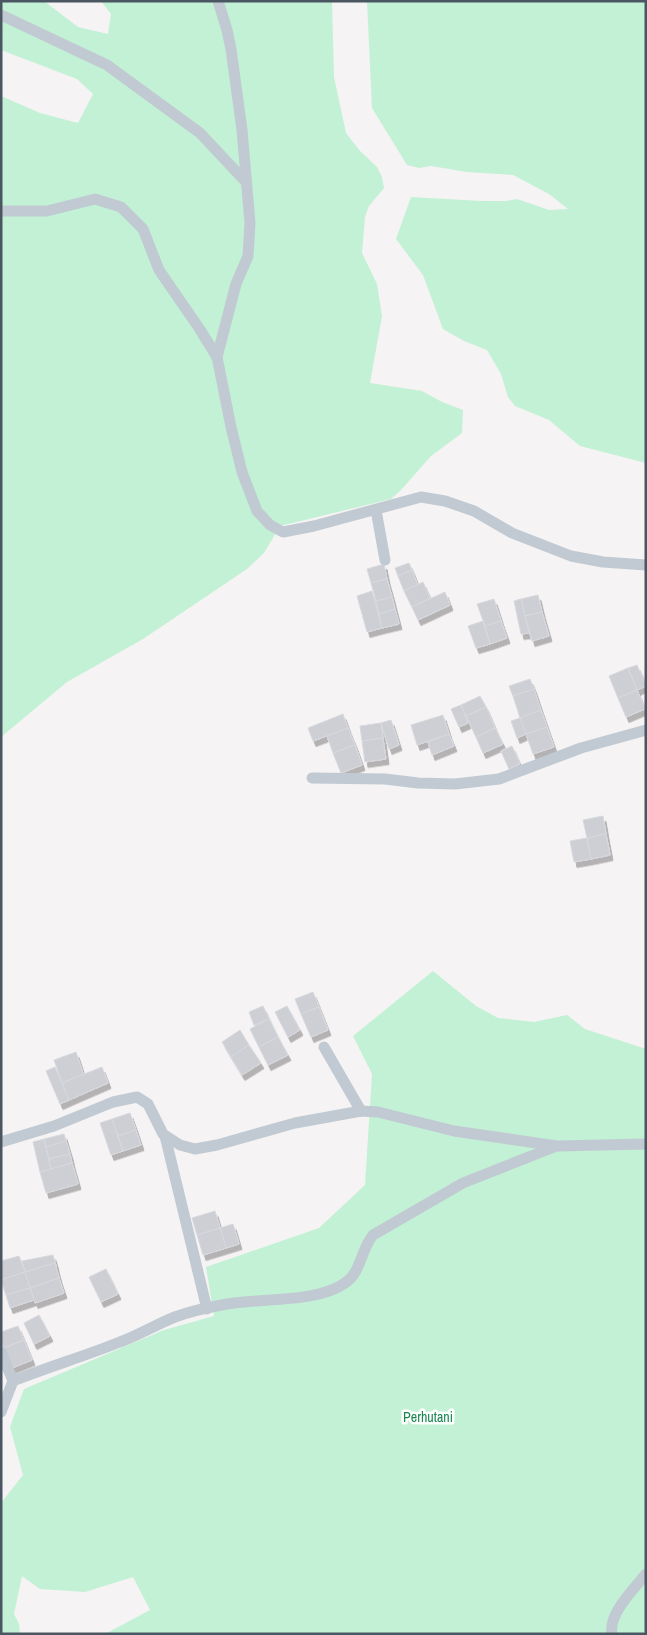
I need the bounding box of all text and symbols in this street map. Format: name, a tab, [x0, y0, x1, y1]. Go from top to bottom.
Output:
park label: Perhutani	[403, 1408, 453, 1426]

